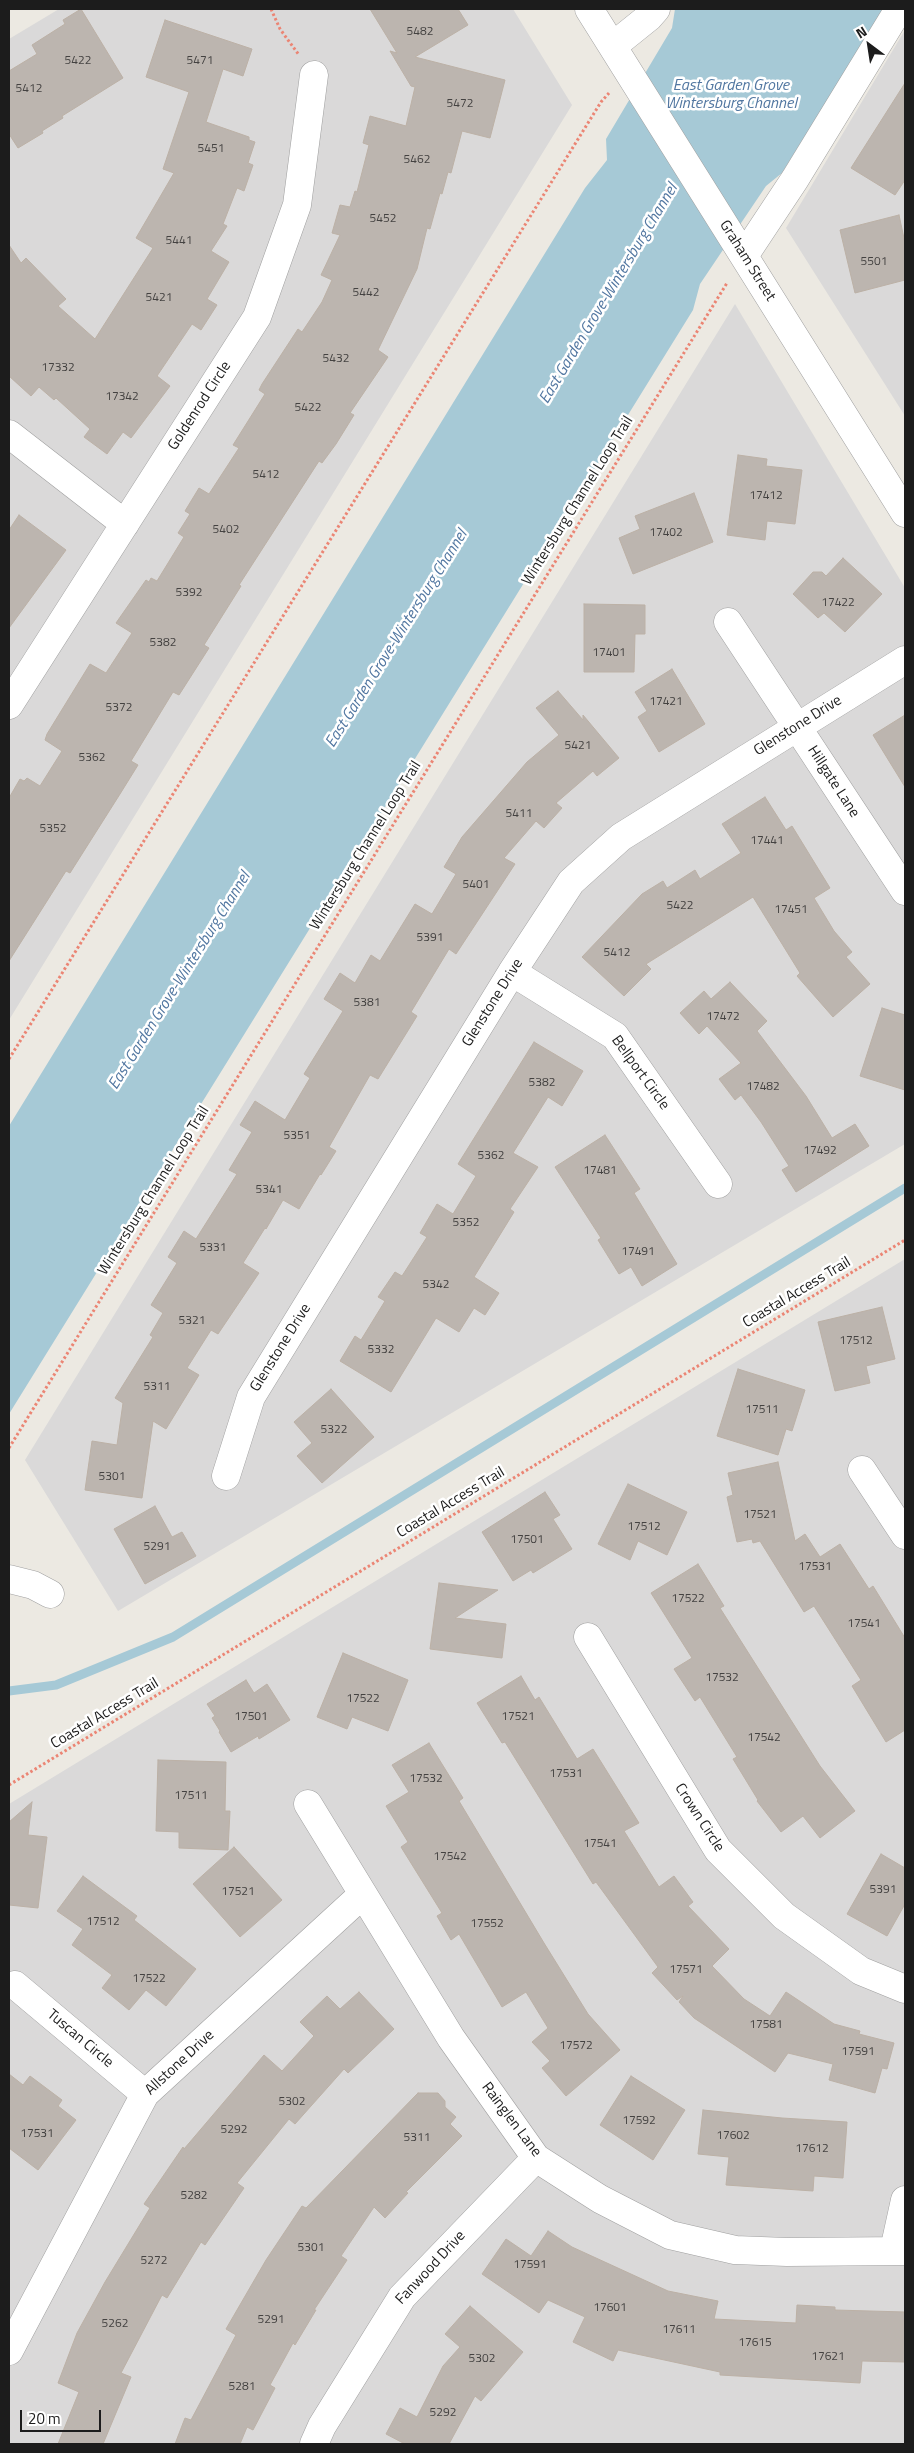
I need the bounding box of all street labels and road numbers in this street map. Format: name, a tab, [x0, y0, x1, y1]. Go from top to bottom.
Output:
street label: Graham Street	[715, 217, 779, 305]
street label: Goldenrod Circle	[165, 358, 235, 454]
street label: Wintersburg Channel Loop Trail	[518, 413, 638, 589]
street label: Glenstone Drive	[751, 692, 845, 760]
street label: Hillgate Lane	[803, 743, 863, 821]
street label: Wintersburg Channel Loop Trail	[306, 758, 426, 934]
street label: Glenstone Drive	[459, 956, 527, 1050]
street label: Bellport Circle	[607, 1032, 673, 1114]
street label: Wintersburg Channel Loop Trail	[94, 1103, 214, 1279]
street label: Coastal Access Trail	[740, 1254, 854, 1332]
street label: Glenstone Drive	[247, 1301, 315, 1395]
street label: Coastal Access Trail	[394, 1464, 508, 1542]
street label: Coastal Access Trail	[48, 1675, 162, 1753]
street label: Crown Circle	[670, 1780, 728, 1856]
street label: Tuscan Circle	[43, 2006, 117, 2072]
street label: Allstone Drive	[142, 2026, 218, 2100]
street label: Rainglen Lane	[477, 2079, 545, 2161]
street label: Fanwood Drive	[392, 2227, 470, 2309]

